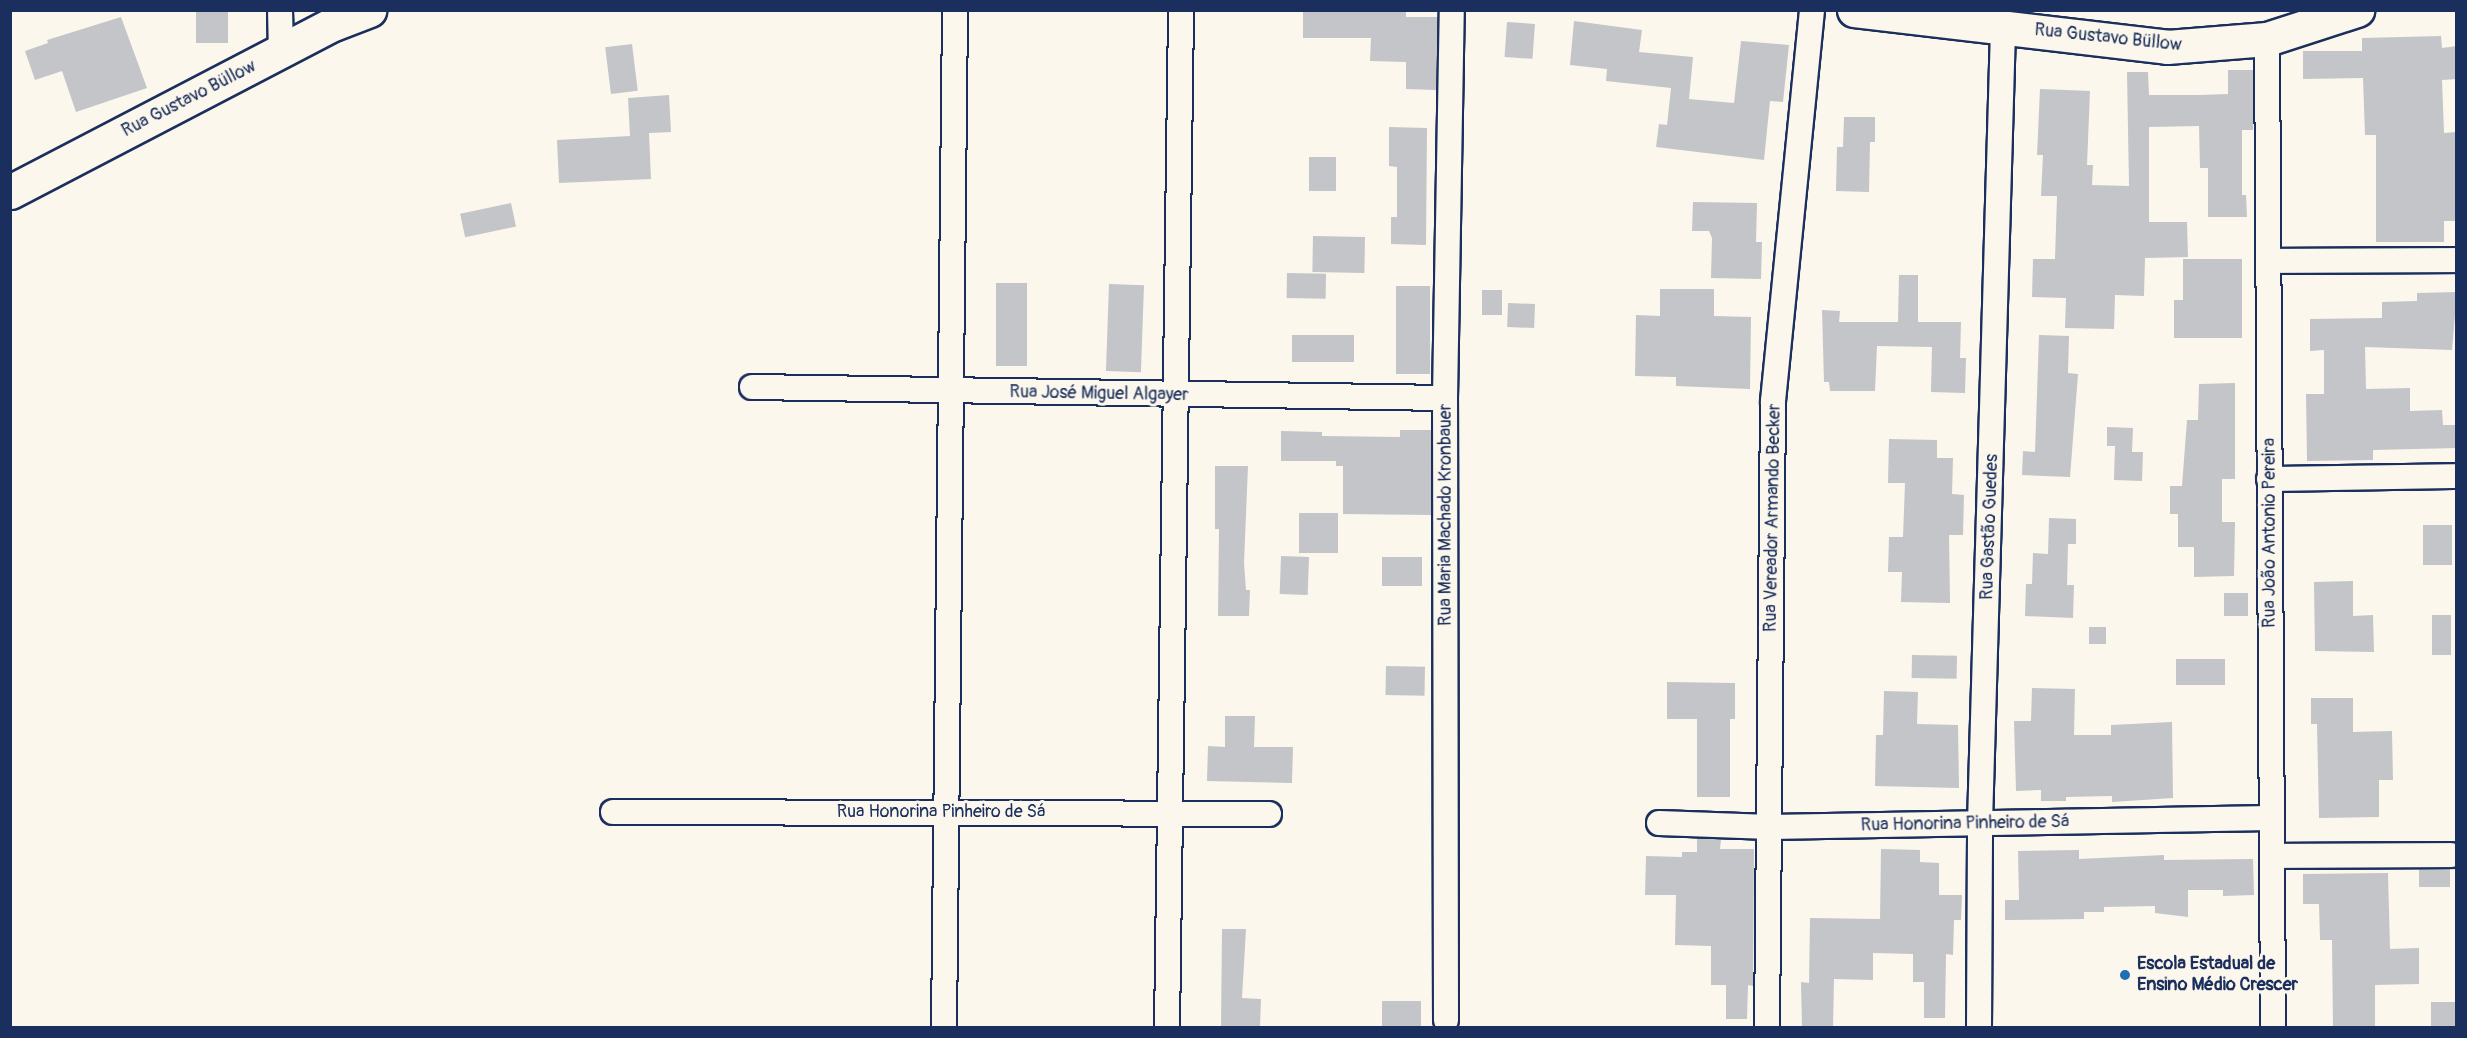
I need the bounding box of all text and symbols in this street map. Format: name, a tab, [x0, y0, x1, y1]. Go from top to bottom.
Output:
street label: Rua Gustavo Büllow	[2033, 20, 2183, 56]
street label: Rua Gustavo Büllow	[118, 56, 260, 142]
street label: Rua José Miguel Algayer	[1009, 382, 1189, 406]
street label: Rua Maria Machado Kronbauer	[1435, 404, 1457, 626]
street label: Rua Vereador Armando Becker	[1760, 404, 1786, 632]
street label: Rua João Antonio Pereira	[2259, 438, 2281, 628]
street label: Rua Gastão Guedes	[1977, 454, 2003, 600]
street label: Rua Honorina Pinheiro de Sá	[837, 801, 1045, 823]
street label: Rua Honorina Pinheiro de Sá	[1860, 811, 2070, 837]
place label: Escola Estadual de Ensino Médio Crescer	[2137, 954, 2298, 996]
marker: Escola Estadual de Ensino Médio Crescer	[2118, 968, 2132, 982]

